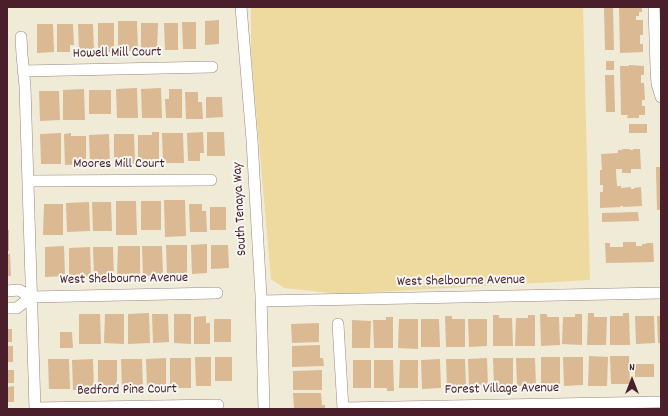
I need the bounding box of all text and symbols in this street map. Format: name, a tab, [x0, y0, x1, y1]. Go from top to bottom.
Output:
street label: Howell Mill Court	[73, 45, 161, 63]
street label: Moores Mill Court	[73, 157, 165, 173]
street label: South Tenaya Way	[230, 162, 252, 256]
street label: West Shelbourne Avenue	[60, 270, 188, 290]
street label: West Shelbourne Avenue	[397, 272, 525, 292]
north arrow	[612, 360, 652, 400]
text: N	[629, 360, 635, 376]
street label: Forest Village Avenue	[445, 381, 559, 399]
street label: Bedford Pine Court	[77, 382, 177, 400]

